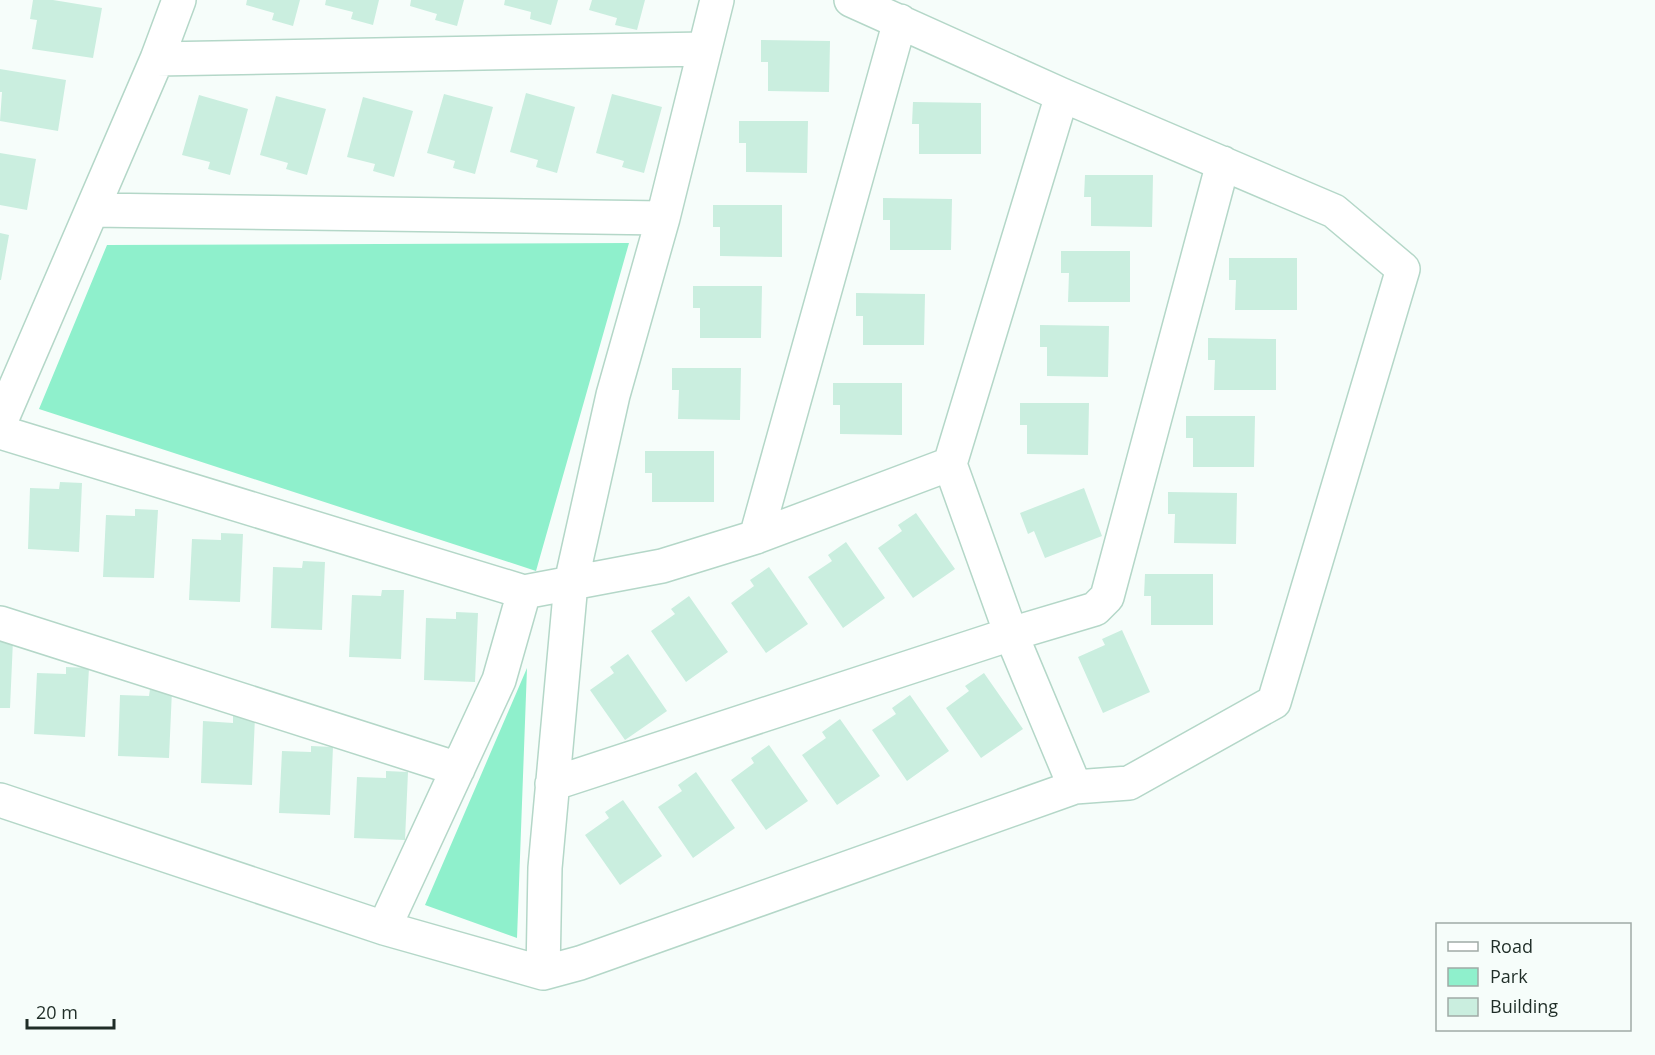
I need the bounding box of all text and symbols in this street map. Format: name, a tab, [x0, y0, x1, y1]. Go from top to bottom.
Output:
legend	[1436, 923, 1631, 1031]
text: Road	[1490, 934, 1533, 958]
text: Park	[1490, 964, 1528, 988]
scale bar	[27, 992, 114, 1030]
text: Building	[1490, 994, 1558, 1018]
text: 20 m	[36, 1000, 78, 1024]

